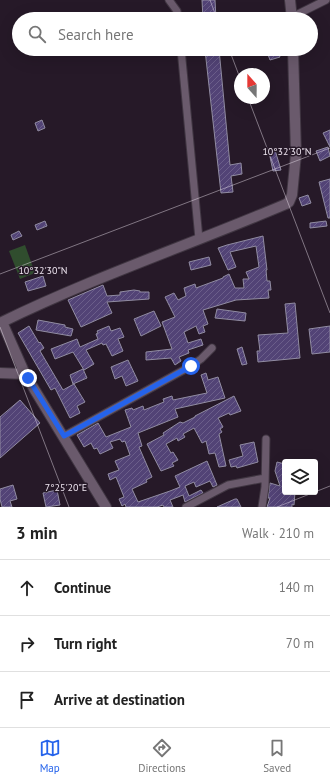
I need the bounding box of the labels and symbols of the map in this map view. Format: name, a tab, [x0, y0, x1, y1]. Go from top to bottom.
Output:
north arrow	[234, 68, 270, 104]
text: 10°32'30"N	[262, 145, 312, 158]
text: 10°32'30"N	[18, 264, 68, 277]
route start	[182, 357, 200, 375]
route end	[19, 369, 37, 387]
text: 7°25'20"E	[45, 481, 87, 494]

